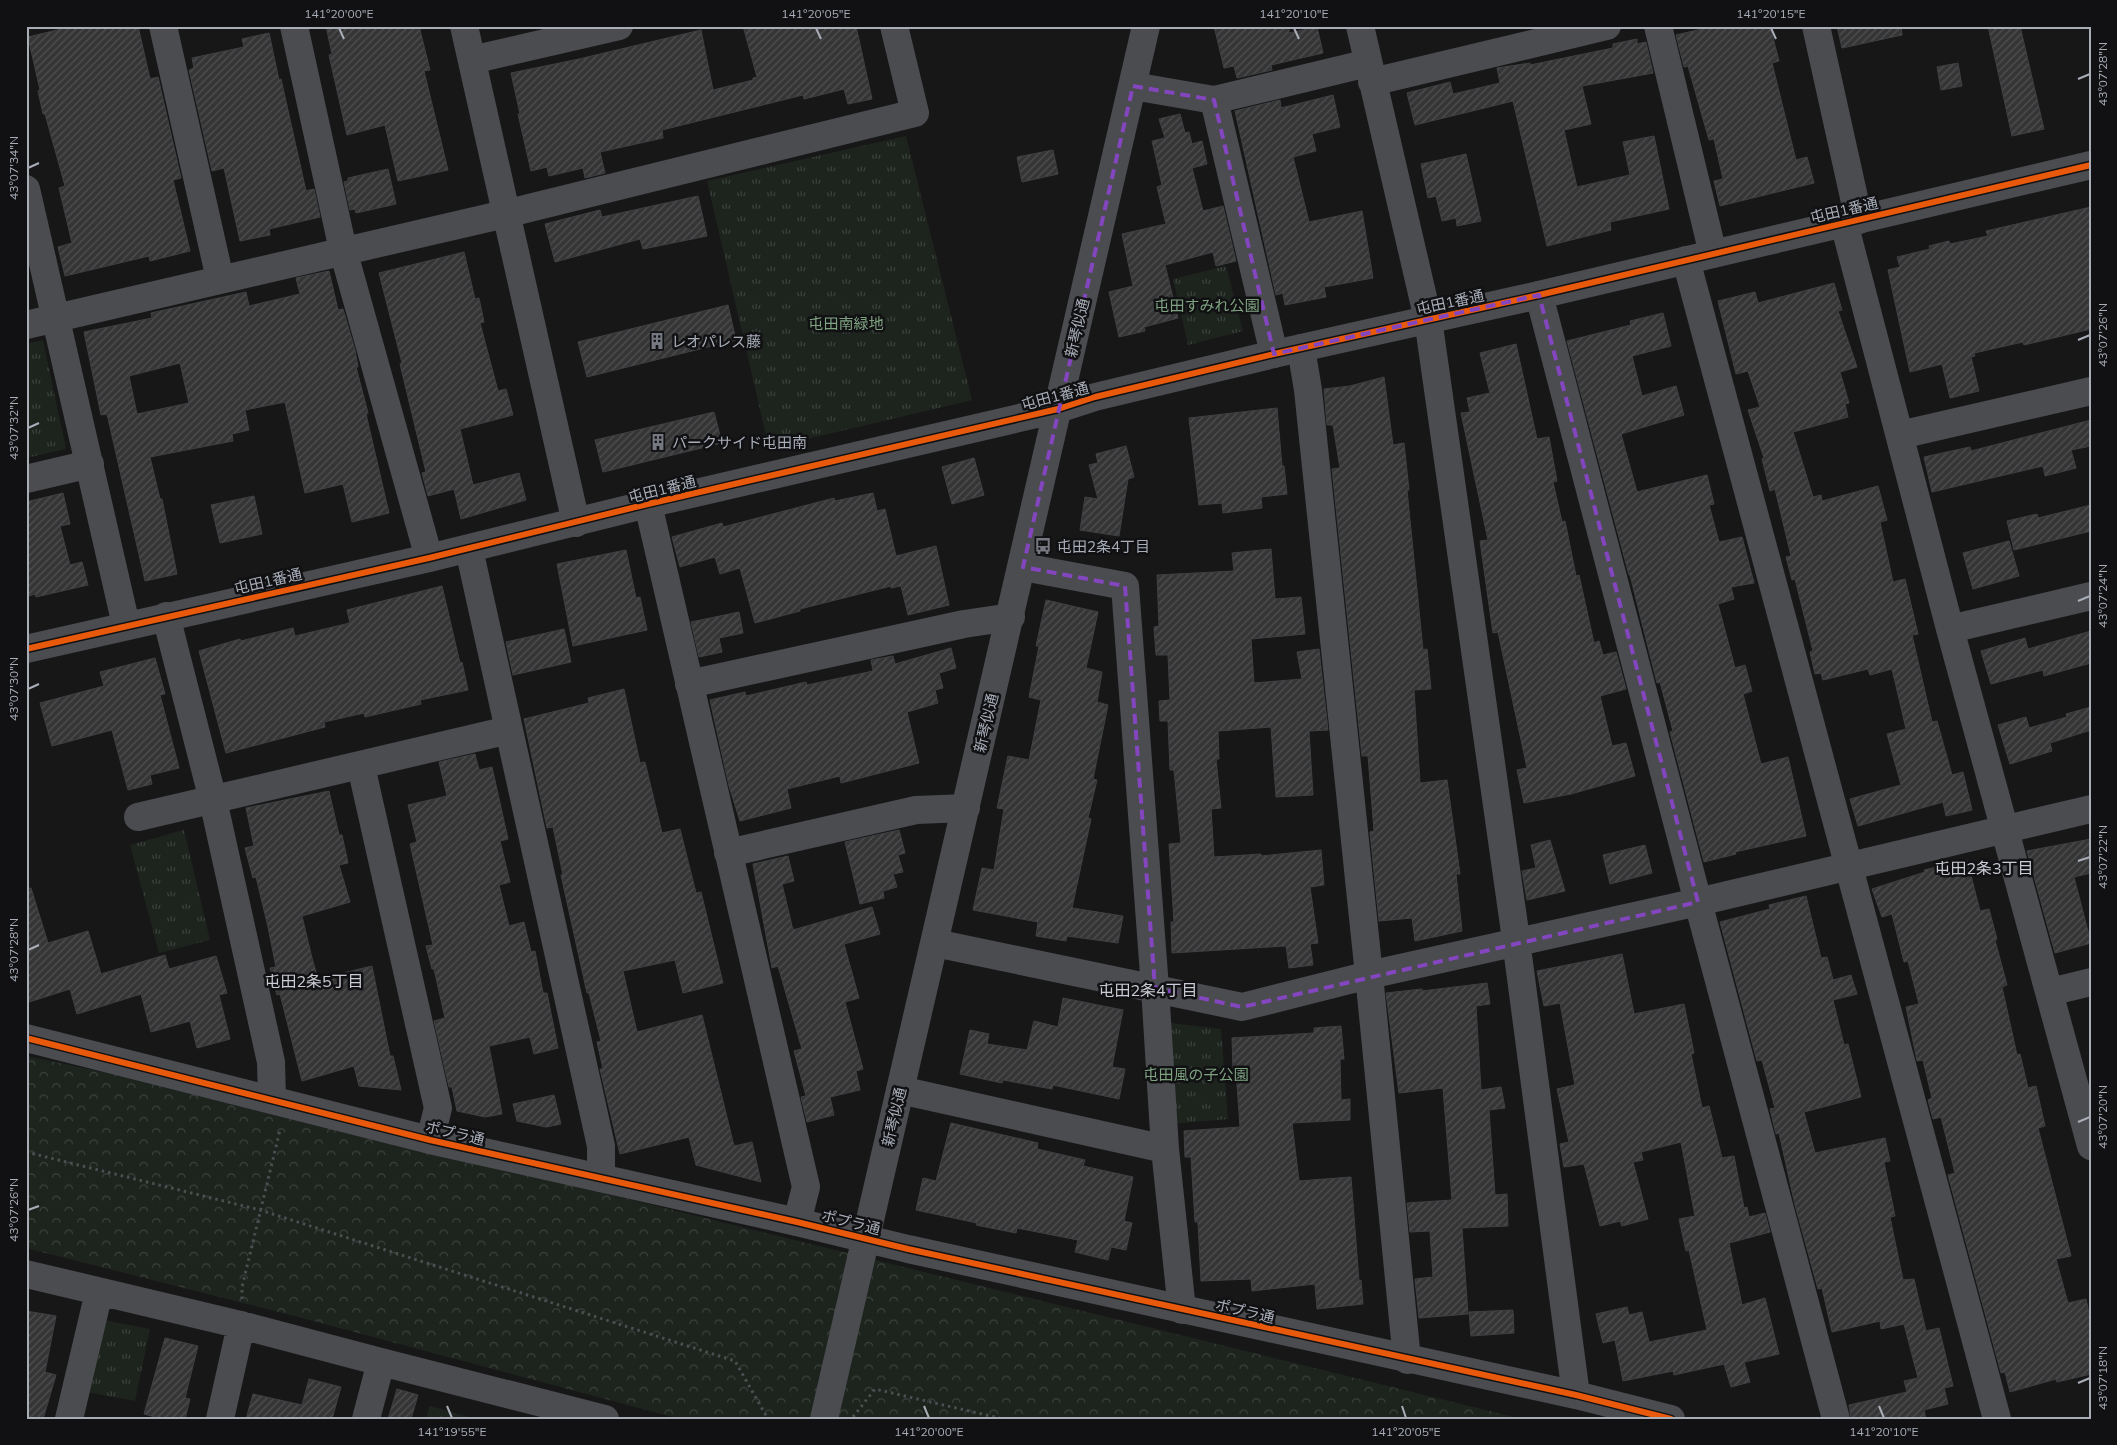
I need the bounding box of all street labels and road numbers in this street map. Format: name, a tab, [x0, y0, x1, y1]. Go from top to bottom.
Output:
street label: 屯田1番通	[1808, 193, 1880, 227]
street label: 屯田1番通	[1414, 286, 1486, 318]
street label: 新琴似通	[1061, 297, 1093, 359]
street label: 屯田1番通	[1019, 378, 1091, 414]
street label: 屯田1番通	[626, 471, 698, 507]
street label: 屯田1番通	[232, 564, 304, 598]
street label: 新琴似通	[970, 692, 1002, 754]
street label: 新琴似通	[878, 1086, 910, 1148]
street label: ポプラ通	[424, 1117, 486, 1149]
street label: ポプラ通	[820, 1206, 882, 1238]
street label: ポプラ通	[1214, 1295, 1276, 1327]

